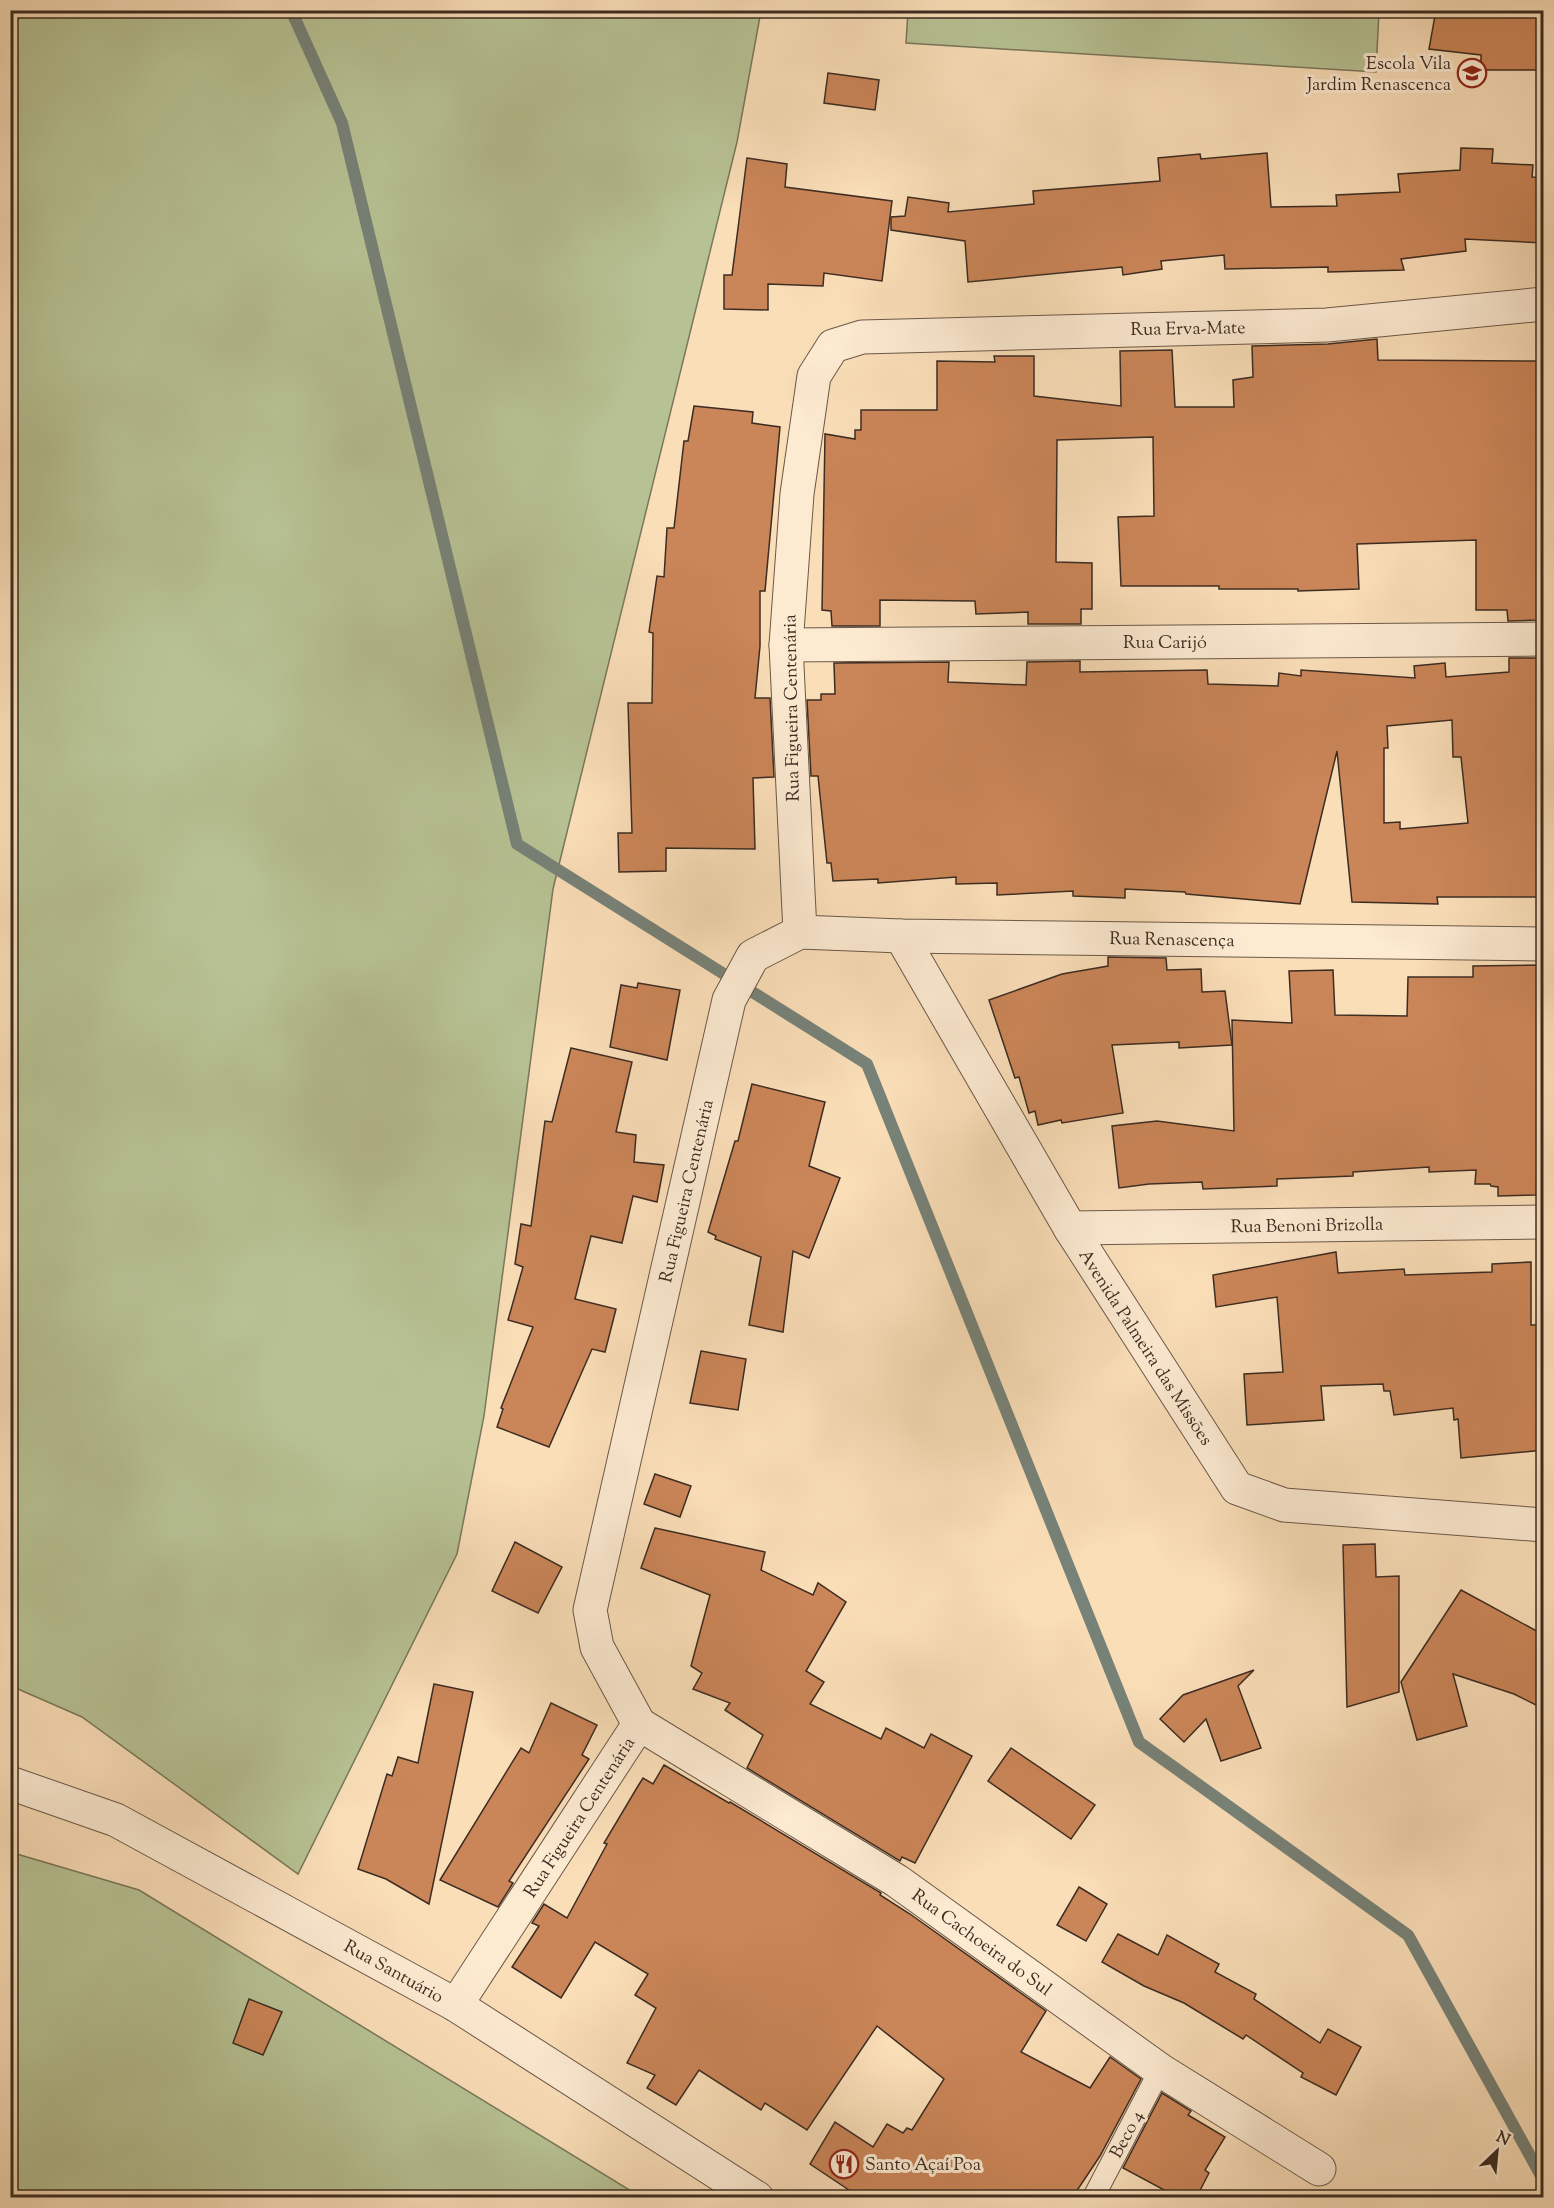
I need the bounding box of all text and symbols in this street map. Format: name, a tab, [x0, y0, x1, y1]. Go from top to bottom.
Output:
place label: Escola Vila Jardim Renascenca	[1306, 52, 1451, 99]
school or university icon: Escola Vila Jardim Renascenca	[1456, 57, 1488, 89]
street label: Rua Erva-Mate	[1130, 316, 1246, 344]
street label: Rua Figueira Centenária	[778, 614, 808, 802]
street label: Rua Carijó	[1123, 631, 1207, 657]
street label: Rua Renascença	[1109, 927, 1235, 955]
street label: Rua Figueira Centenária	[654, 1097, 722, 1286]
street label: Rua Benoni Brizolla	[1231, 1213, 1384, 1241]
street label: Avenida Palmeira das Missões	[1071, 1245, 1218, 1451]
street label: Rua Figueira Centenária	[519, 1732, 643, 1904]
street label: Rua Cachoeira do Sul	[905, 1884, 1056, 2003]
street label: Rua Santuário	[338, 1935, 448, 2011]
street label: Beco 4	[1104, 2106, 1151, 2163]
north arrow	[1467, 2121, 1527, 2181]
text: N	[1492, 2127, 1513, 2153]
restaurant icon: Santo Açaí Poa	[828, 2148, 860, 2180]
place label: Santo Açaí Poa	[865, 2153, 981, 2179]

